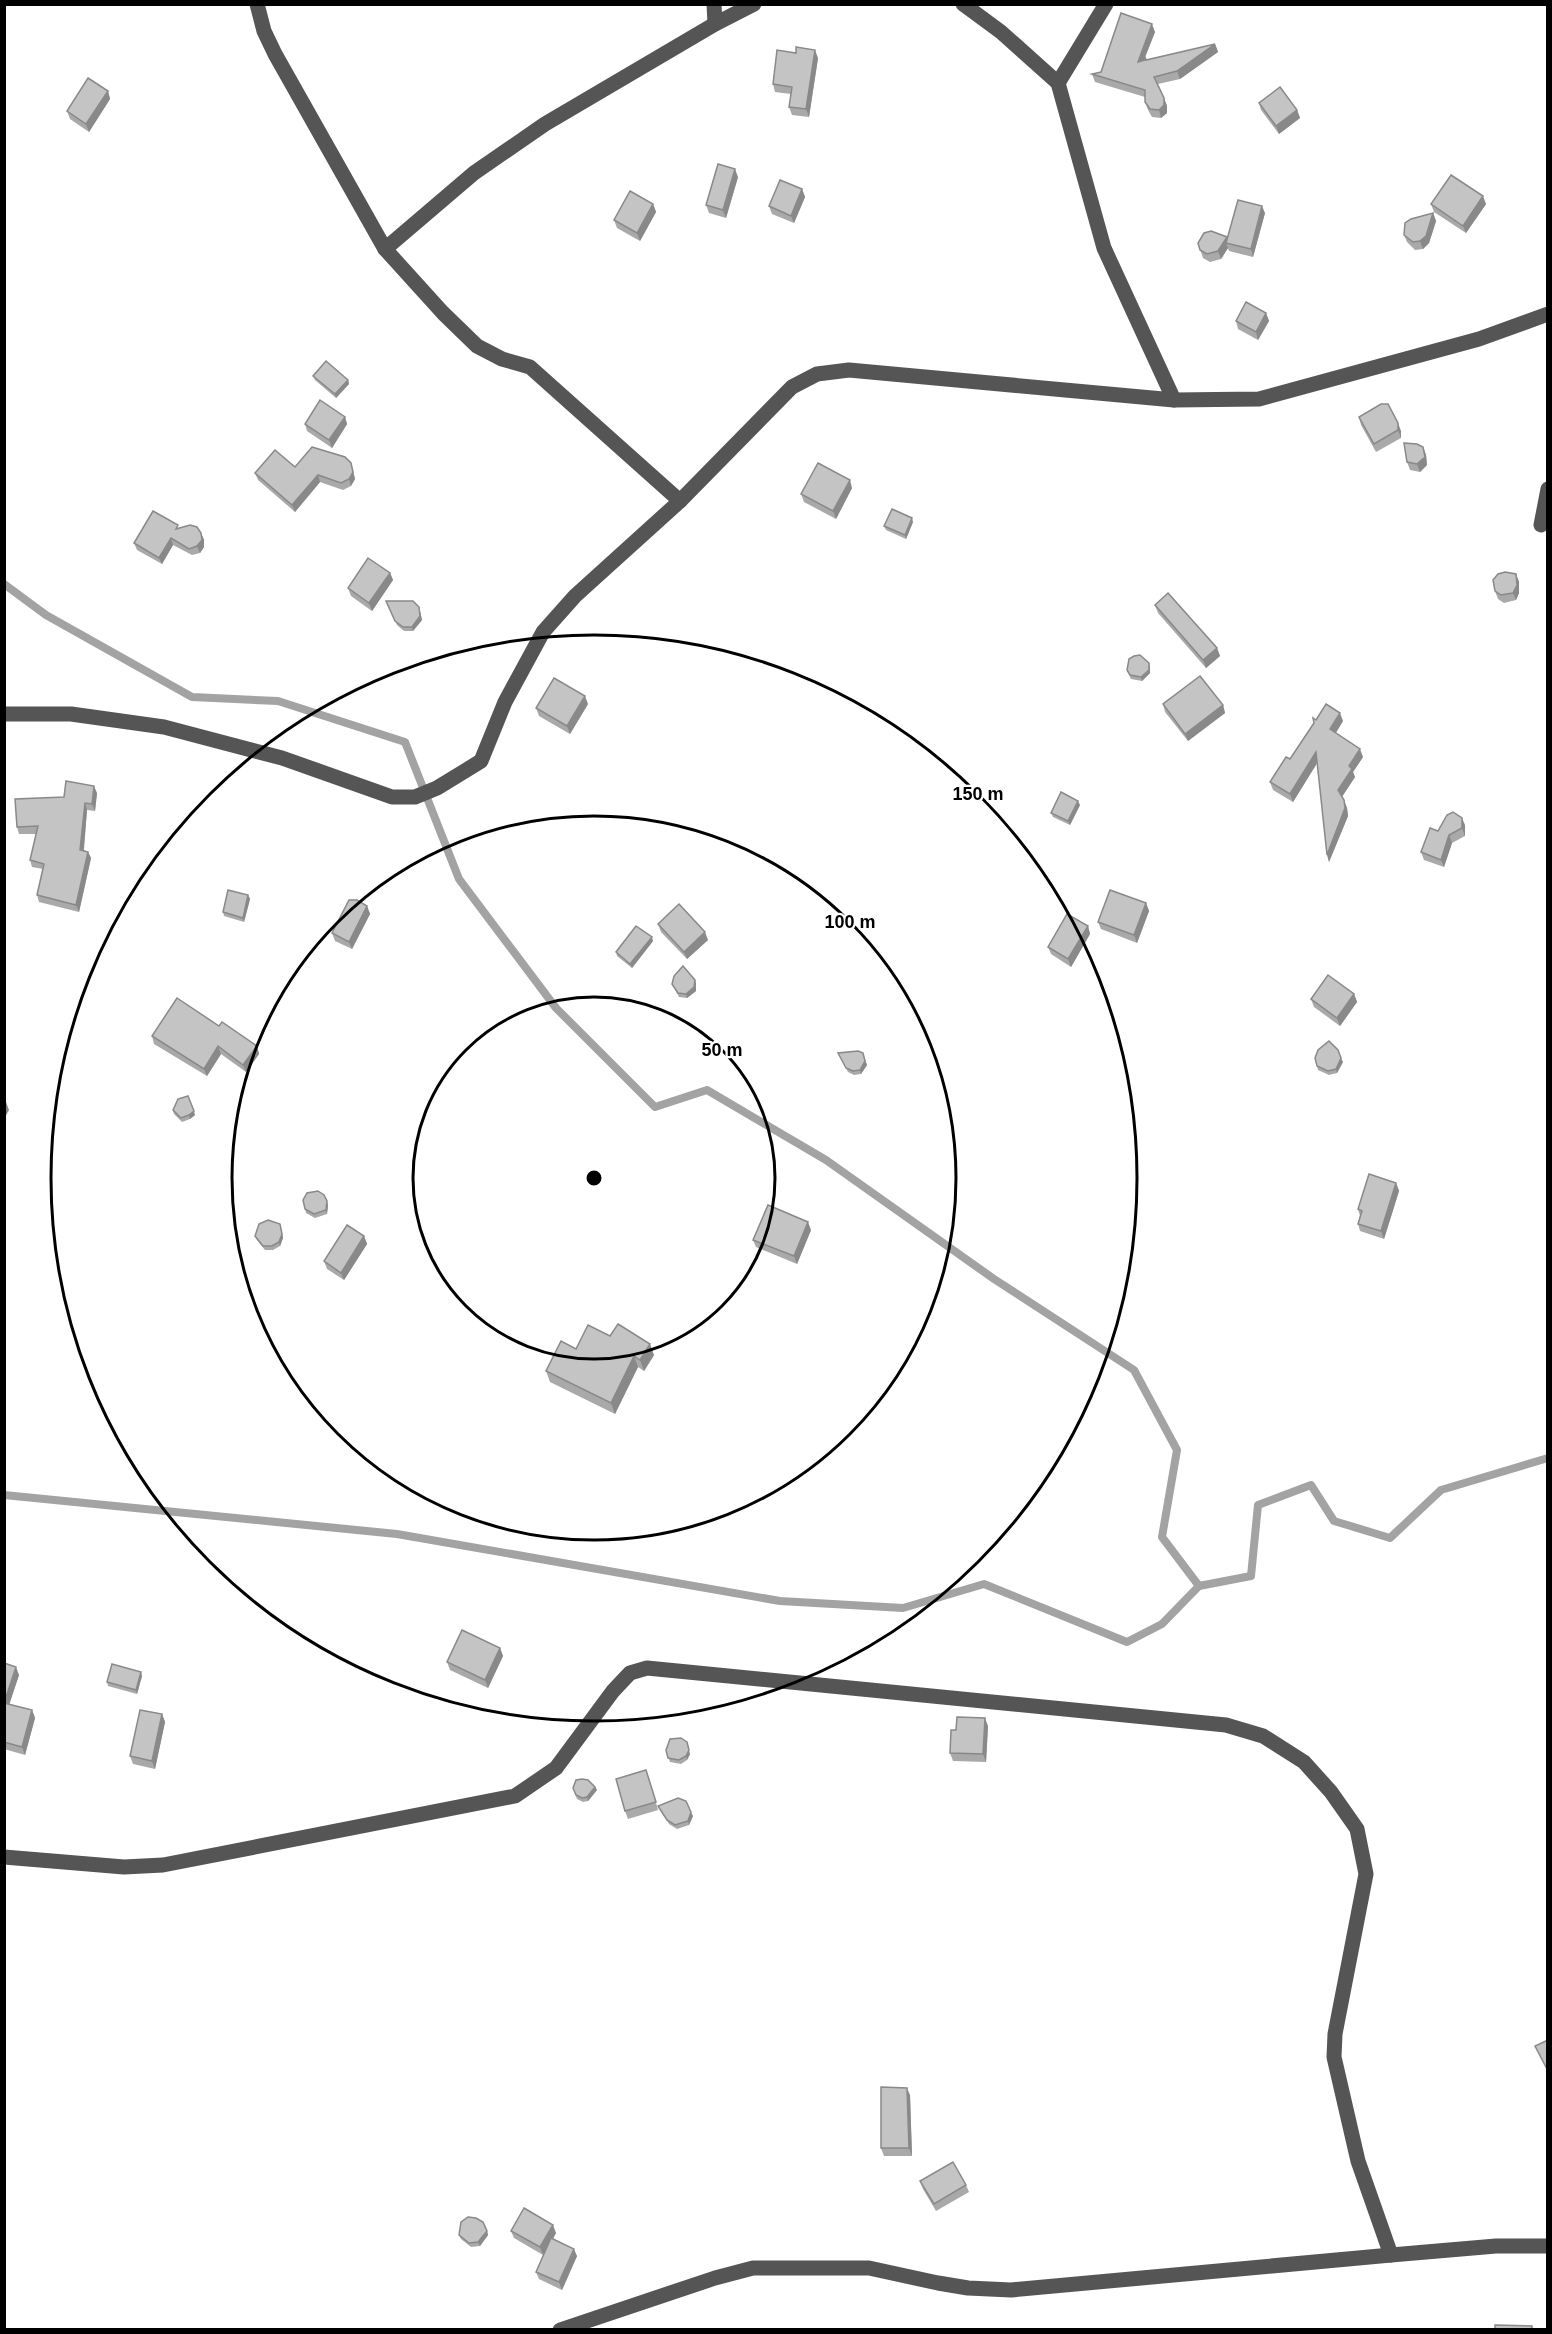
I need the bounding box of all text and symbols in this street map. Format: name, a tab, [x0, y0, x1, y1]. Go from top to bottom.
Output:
text: 150 m	[952, 784, 1004, 804]
text: 100 m	[824, 912, 876, 932]
text: 50 m	[701, 1040, 743, 1060]
centre of rings	[584, 1168, 604, 1188]

